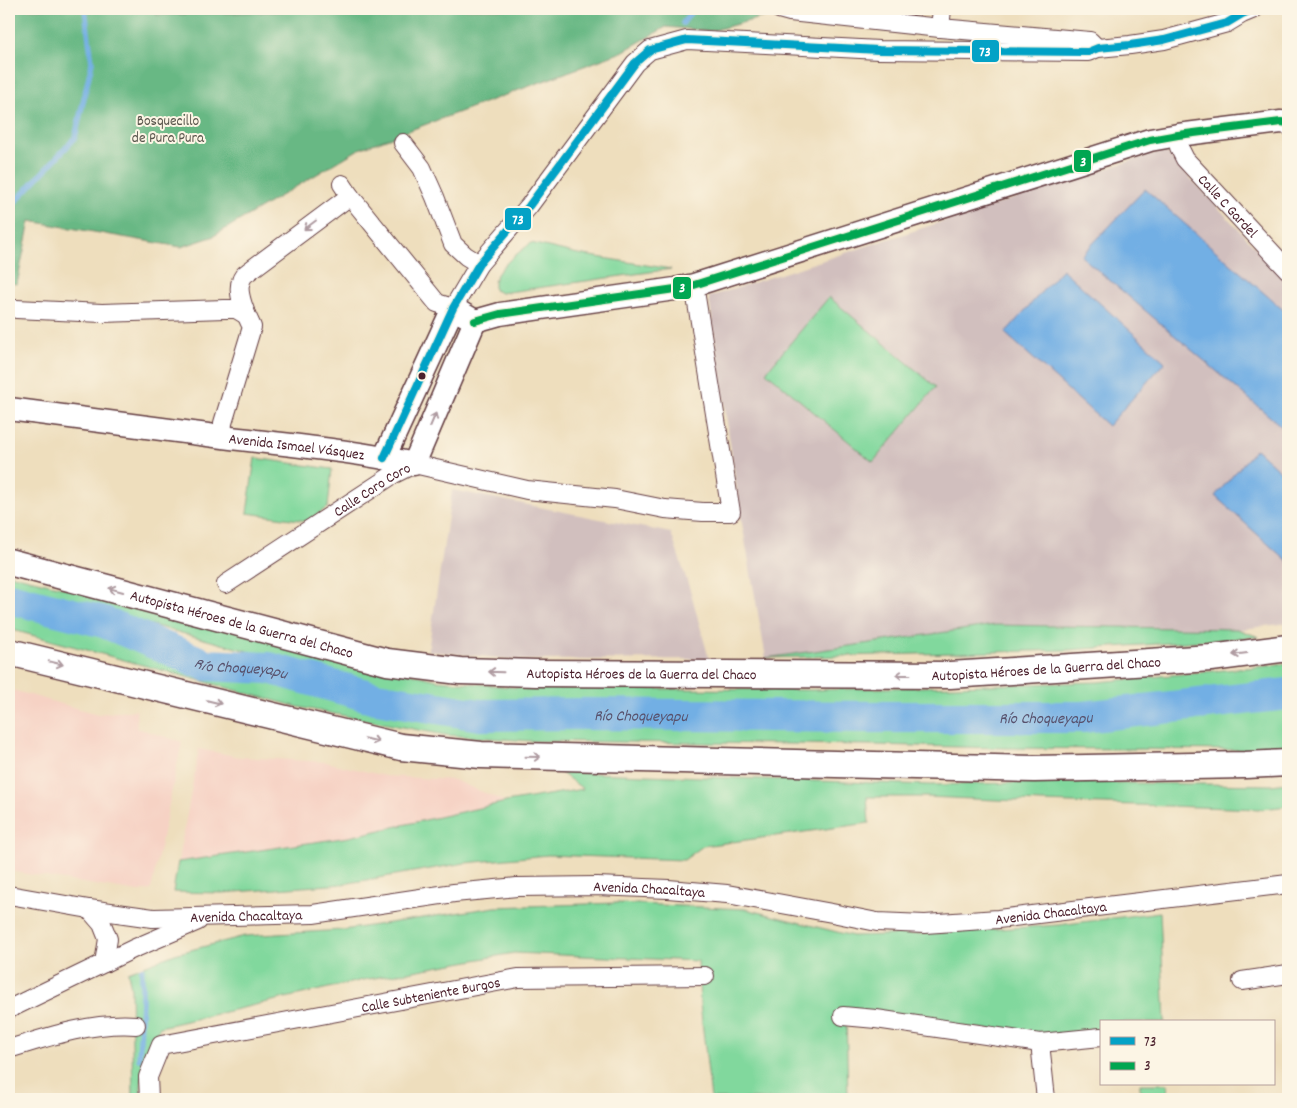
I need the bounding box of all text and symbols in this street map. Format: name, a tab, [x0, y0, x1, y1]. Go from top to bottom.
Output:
line badge: 73	[971, 39, 1000, 63]
text: 73	[979, 43, 991, 63]
park label: Bosquecillo de Pura Pura	[132, 111, 205, 150]
line badge: 3	[1073, 149, 1092, 173]
text: 3	[1080, 153, 1086, 173]
street label: Calle C Gardel	[1191, 170, 1262, 244]
line badge: 73	[504, 207, 532, 231]
text: 73	[512, 211, 524, 231]
one-way arrow	[303, 220, 317, 230]
line badge: 3	[672, 276, 692, 300]
text: 3	[679, 279, 685, 299]
unlabelled marker	[417, 371, 427, 381]
one-way arrow	[429, 413, 438, 428]
street label: Avenida Ismael Vásquez	[227, 429, 366, 468]
street label: Calle Coro Coro	[330, 458, 415, 524]
one-way arrow	[108, 585, 124, 595]
street label: Autopista Héroes de la Guerra del Chaco	[128, 586, 356, 666]
one-way arrow	[1232, 649, 1248, 659]
water label: Río Choqueyapu	[190, 652, 291, 687]
street label: Autopista Héroes de la Guerra del Chaco	[931, 652, 1162, 688]
one-way arrow	[48, 659, 64, 668]
street label: Autopista Héroes de la Guerra del Chaco	[526, 664, 757, 687]
one-way arrow	[488, 668, 504, 677]
one-way arrow	[895, 670, 912, 680]
one-way arrow	[205, 698, 221, 707]
water label: Río Choqueyapu	[594, 705, 689, 729]
water label: Río Choqueyapu	[999, 707, 1095, 731]
one-way arrow	[363, 736, 379, 745]
one-way arrow	[525, 752, 541, 761]
street label: Avenida Chacaltaya	[593, 877, 707, 905]
street label: Avenida Chacaltaya	[994, 897, 1109, 932]
street label: Avenida Chacaltaya	[190, 905, 303, 930]
street label: Calle Subteniente Burgos	[360, 973, 502, 1020]
legend	[1100, 1020, 1274, 1086]
text: 73	[1144, 1032, 1156, 1054]
text: 3	[1144, 1056, 1151, 1078]

